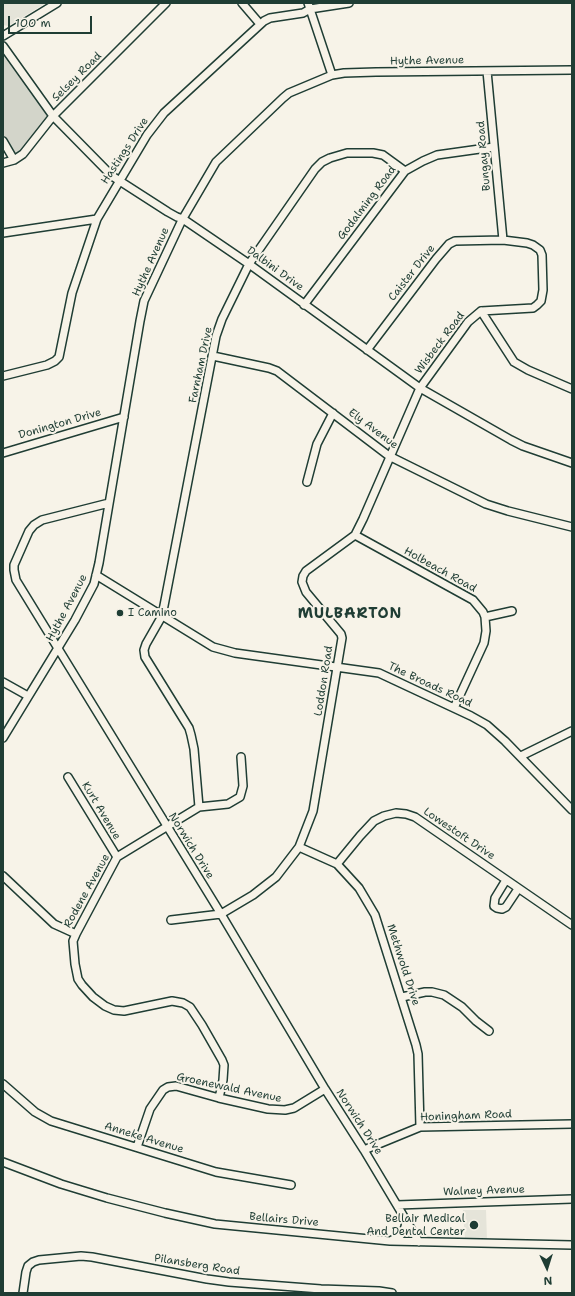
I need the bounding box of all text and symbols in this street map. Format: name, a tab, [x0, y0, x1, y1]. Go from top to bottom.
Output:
scale bar	[10, 8, 94, 34]
text: 100 m	[15, 15, 51, 31]
street label: Selsey Road	[50, 50, 104, 104]
street label: Hythe Avenue	[390, 54, 464, 68]
street label: Hastings Drive	[98, 115, 152, 187]
street label: Bungay Road	[474, 120, 494, 192]
street label: Godalming Road	[335, 163, 399, 243]
street label: Hythe Avenue	[130, 225, 172, 299]
street label: Caister Drive	[386, 242, 438, 304]
street label: Dalbini Drive	[244, 244, 306, 294]
street label: Wisbeck Road	[412, 309, 468, 377]
street label: Farnham Drive	[186, 326, 216, 404]
street label: Donington Drive	[17, 406, 103, 442]
street label: Ely Avenue	[346, 406, 400, 452]
street label: Holbeach Road	[401, 545, 479, 595]
street label: Hythe Avenue	[44, 572, 90, 644]
district label: MULBARTON	[298, 605, 402, 623]
place label: I Camino	[128, 606, 177, 620]
marker: I Camino	[115, 608, 125, 618]
street label: Loddon Road	[312, 645, 336, 717]
street label: The Broads Road	[386, 660, 474, 710]
street label: Kurt Avenue	[79, 780, 123, 842]
street label: Lowestoft Drive	[421, 805, 497, 863]
street label: Norwich Drive	[165, 811, 217, 881]
street label: Rodene Avenue	[61, 852, 113, 930]
street label: Methwold Drive	[384, 923, 422, 1007]
street label: Groenewald Avenue	[175, 1070, 283, 1106]
street label: Norwich Drive	[333, 1087, 385, 1157]
street label: Honingham Road	[420, 1108, 512, 1124]
street label: Anneke Avenue	[103, 1120, 185, 1156]
street label: Walney Avenue	[443, 1183, 525, 1199]
street label: Bellairs Drive	[249, 1210, 319, 1230]
place label: Bellair Medical And Dental Center	[366, 1212, 465, 1238]
marker: Bellair Medical And Dental Center	[468, 1219, 480, 1231]
north arrow	[527, 1248, 567, 1288]
street label: Pilansberg Road	[153, 1252, 241, 1278]
text: N	[543, 1273, 553, 1288]

